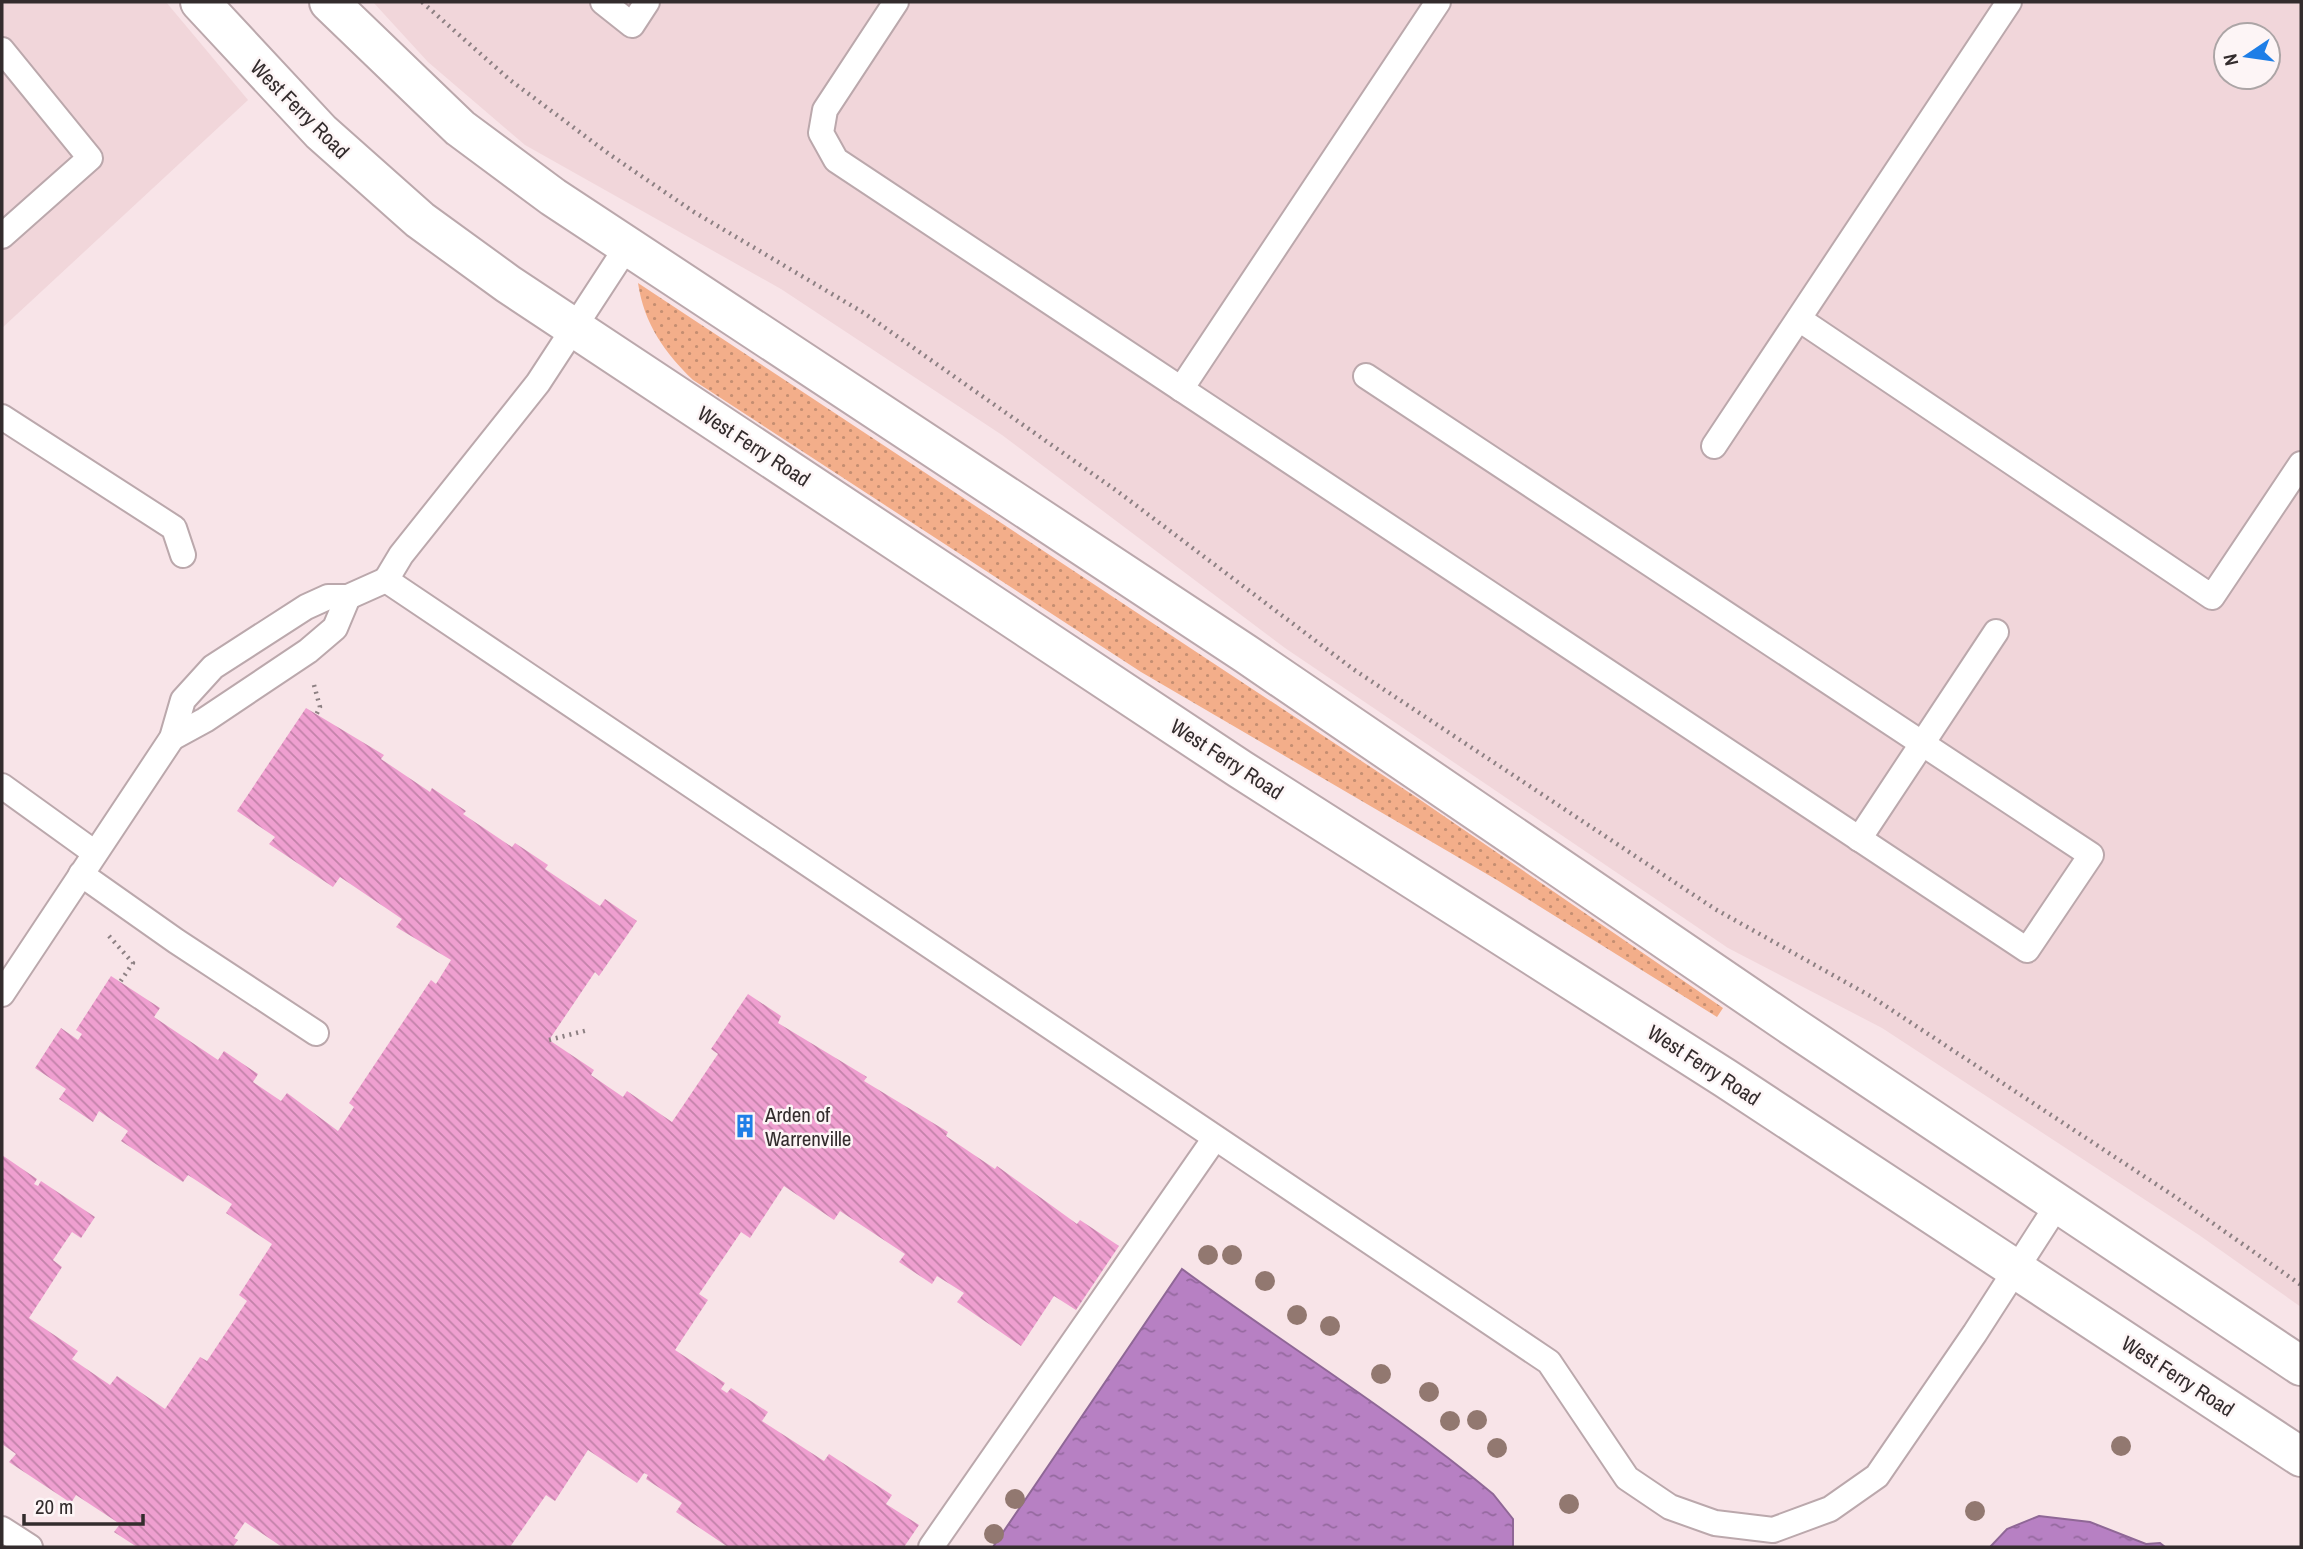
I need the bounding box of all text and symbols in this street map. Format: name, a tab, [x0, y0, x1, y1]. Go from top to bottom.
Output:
north arrow	[2212, 21, 2282, 91]
text: N	[2217, 51, 2244, 68]
street label: West Ferry Road	[244, 53, 356, 165]
street label: West Ferry Road	[692, 399, 816, 493]
street label: West Ferry Road	[1165, 712, 1289, 806]
street label: West Ferry Road	[1642, 1018, 1766, 1112]
place label: Arden of Warrenville	[764, 1100, 851, 1153]
building icon: Arden of Warrenville	[731, 1112, 759, 1140]
street label: West Ferry Road	[2116, 1329, 2240, 1423]
scale bar	[24, 1482, 144, 1526]
text: 20 m	[35, 1492, 73, 1521]

